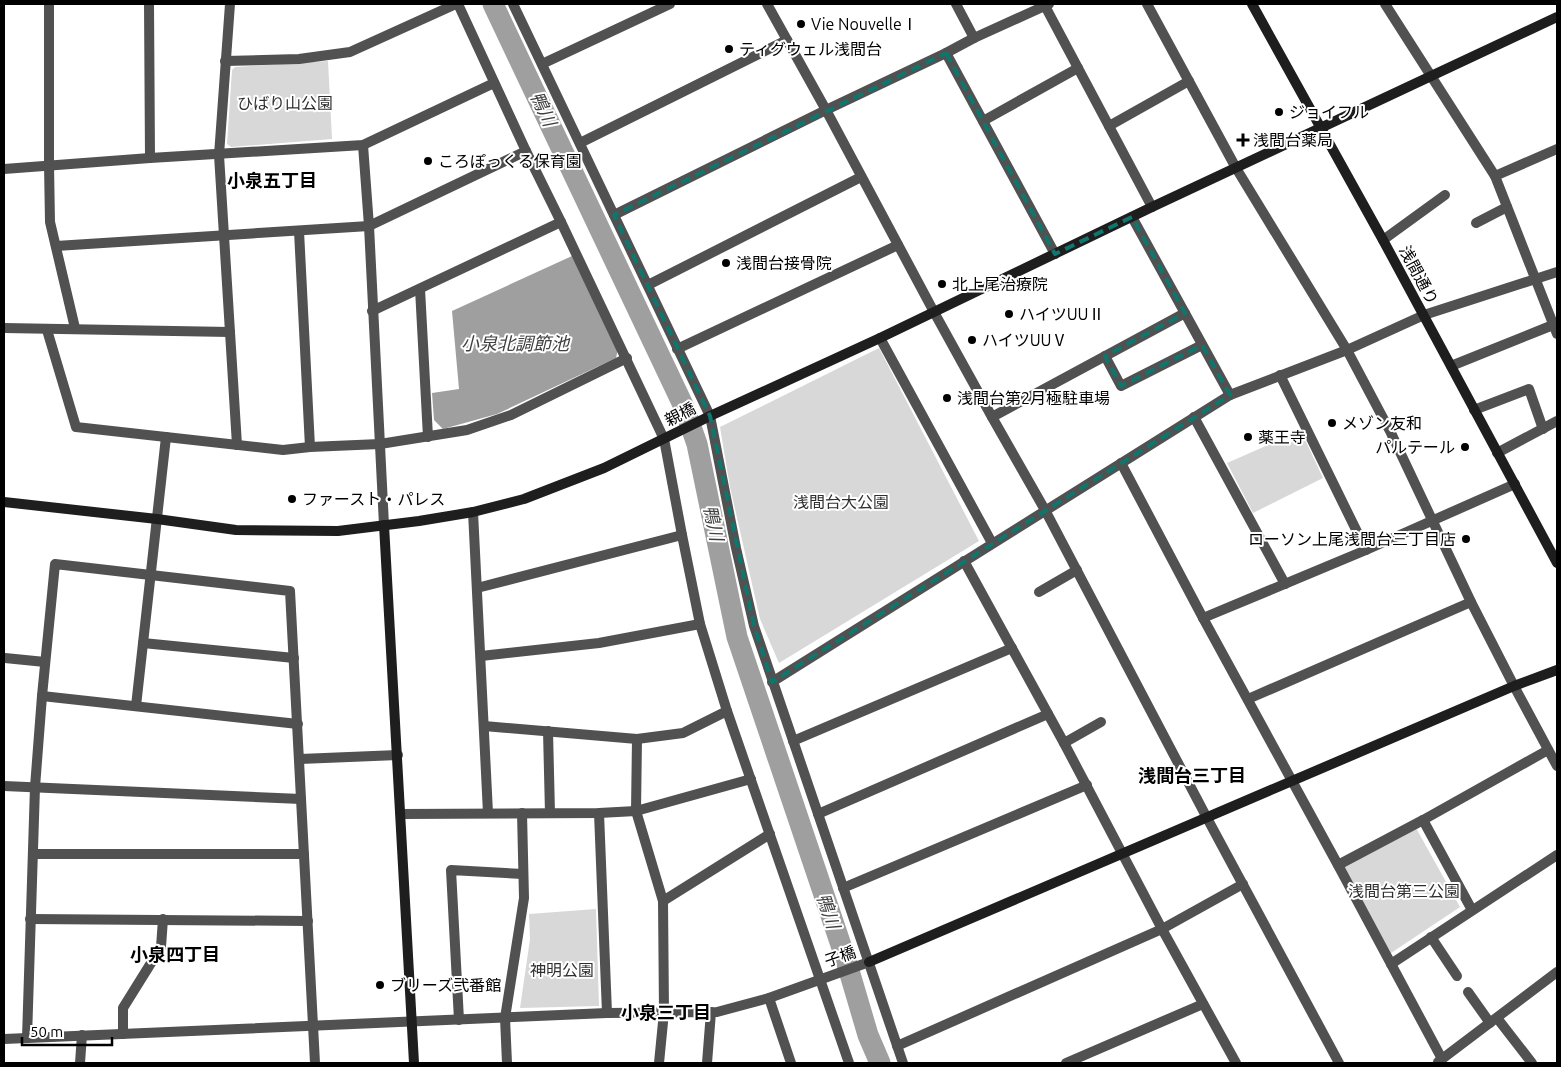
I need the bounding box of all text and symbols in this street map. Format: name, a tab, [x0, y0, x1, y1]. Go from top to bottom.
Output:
place label: Vie NouvelleⅠ	[811, 15, 918, 33]
marker: Vie NouvelleⅠ	[795, 18, 807, 30]
place label: ティグウェル浅間台	[739, 40, 882, 58]
marker: ティグウェル浅間台	[723, 43, 735, 55]
water label: 鴨川	[527, 88, 561, 131]
park label: ひばり山公園	[237, 94, 333, 112]
place label: ジョイフル	[1289, 103, 1369, 121]
marker: ジョイフル	[1273, 106, 1285, 118]
place label: 浅間台薬局	[1253, 131, 1333, 149]
marker: 浅間台薬局	[1237, 134, 1249, 146]
place label: ころぽっくる保育園	[438, 152, 582, 170]
marker: ころぽっくる保育園	[422, 155, 434, 167]
district label: 小泉五丁目	[227, 170, 317, 190]
street label: 浅間通り	[1396, 243, 1442, 307]
place label: 浅間台接骨院	[736, 254, 832, 272]
marker: 浅間台接骨院	[720, 257, 732, 269]
place label: 北上尾治療院	[952, 275, 1048, 293]
marker: 北上尾治療院	[936, 278, 948, 290]
place label: ハイツUUⅡ	[1019, 305, 1105, 323]
marker: ハイツUUⅡ	[1003, 308, 1015, 320]
place label: ハイツUUⅤ	[982, 331, 1068, 349]
water label: 小泉北調節池	[461, 333, 571, 353]
marker: ハイツUUⅤ	[966, 334, 978, 346]
place label: 浅間台第2月極駐車場	[957, 389, 1110, 407]
marker: 浅間台第2月極駐車場	[941, 392, 953, 404]
street label: 親橋	[662, 399, 698, 429]
place label: メゾン友和	[1342, 414, 1422, 432]
marker: メゾン友和	[1326, 417, 1338, 429]
place label: 薬王寺	[1258, 428, 1306, 446]
marker: 薬王寺	[1242, 431, 1254, 443]
place label: パルテール	[1375, 438, 1455, 456]
marker: パルテール	[1459, 441, 1471, 453]
place label: ファースト・パレス	[302, 490, 445, 508]
marker: ファースト・パレス	[286, 493, 298, 505]
park label: 浅間台大公園	[793, 493, 889, 511]
water label: 鴨川	[700, 503, 728, 544]
place label: ローソン上尾浅間台三丁目店	[1248, 530, 1456, 548]
marker: ローソン上尾浅間台三丁目店	[1460, 533, 1472, 545]
district label: 浅間台三丁目	[1138, 765, 1246, 785]
park label: 浅間台第三公園	[1348, 882, 1460, 900]
water label: 鴨川	[814, 890, 845, 933]
street label: 子橋	[822, 942, 858, 970]
district label: 小泉四丁目	[130, 944, 220, 964]
park label: 神明公園	[530, 961, 594, 979]
place label: ブリーズ弐番館	[390, 976, 501, 994]
marker: ブリーズ弐番館	[374, 979, 386, 991]
district label: 小泉三丁目	[621, 1002, 711, 1022]
scale bar	[22, 1014, 112, 1046]
text: 50 m	[30, 1023, 63, 1040]

